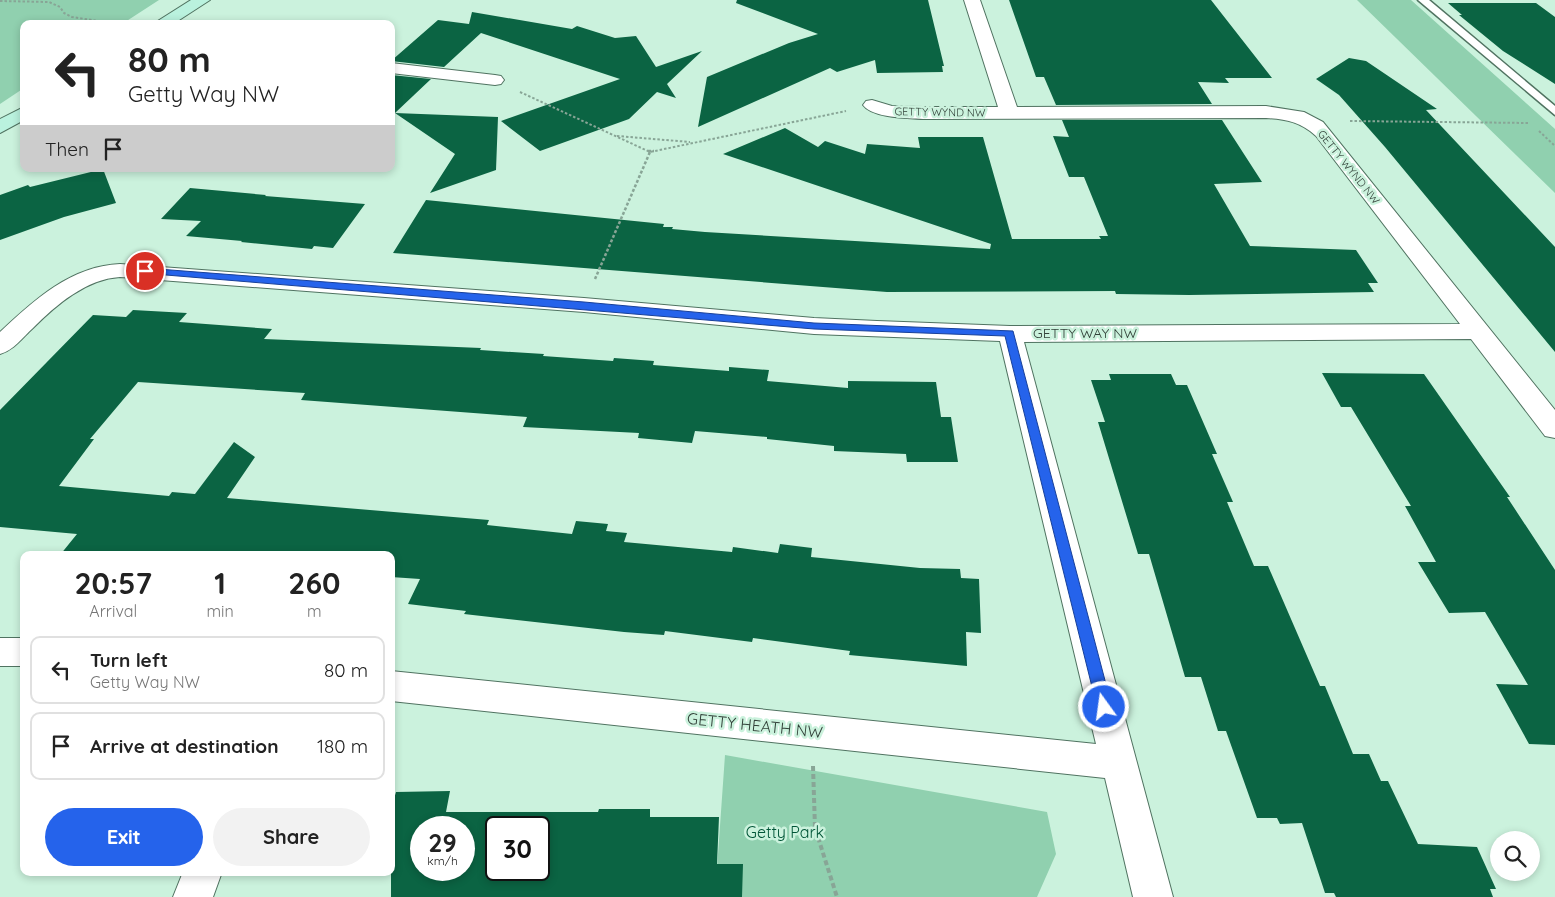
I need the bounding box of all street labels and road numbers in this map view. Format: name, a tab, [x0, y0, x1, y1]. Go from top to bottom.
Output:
street label: GETTY WYND NW	[894, 104, 986, 120]
street label: GETTY WYND NW	[1315, 127, 1383, 207]
street label: GETTY WAY NW	[1033, 324, 1137, 342]
street label: GETTY HEATH NW	[686, 708, 824, 742]

